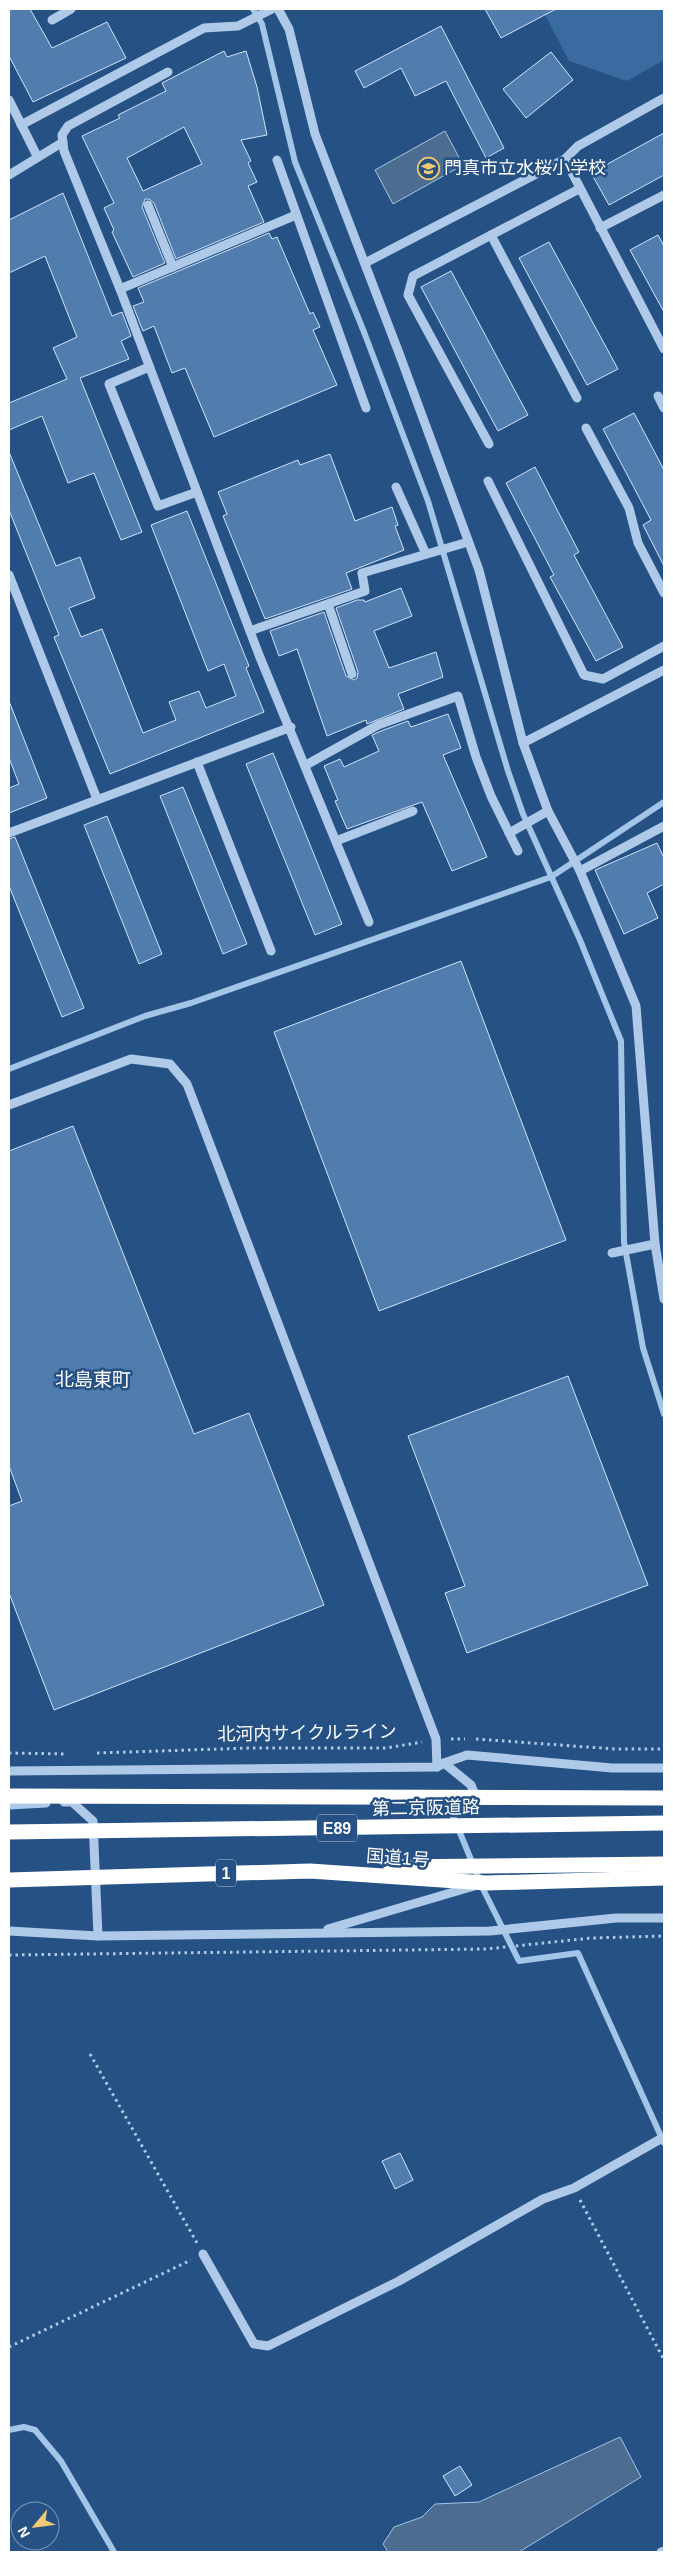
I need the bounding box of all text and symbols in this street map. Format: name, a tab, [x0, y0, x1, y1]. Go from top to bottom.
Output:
school or university icon: 門真市立水桜小学校	[416, 156, 440, 180]
place label: 門真市立水桜小学校	[444, 158, 606, 178]
district label: 北島東町	[55, 1369, 131, 1390]
street label: 北河内サイクルライン	[217, 1721, 397, 1745]
street label: 第二京阪道路	[372, 1797, 480, 1819]
road number: E89	[317, 1815, 357, 1842]
street label: 国道1号	[365, 1846, 431, 1870]
road number: 1	[216, 1860, 236, 1886]
north arrow	[10, 2501, 60, 2551]
text: N	[14, 2524, 33, 2541]

